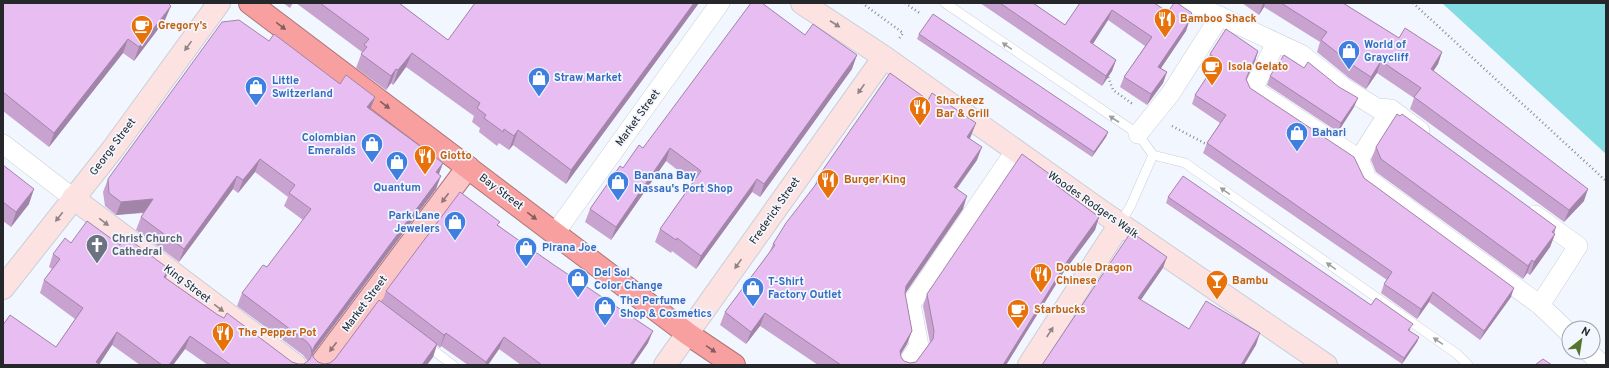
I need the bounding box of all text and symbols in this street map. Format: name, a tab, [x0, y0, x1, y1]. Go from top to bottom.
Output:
restaurant icon: Bamboo Shack	[1152, 6, 1178, 39]
place label: Bamboo Shack	[1180, 12, 1257, 26]
cafe icon: Gregory’s	[129, 13, 155, 46]
place label: Gregory’s	[158, 19, 207, 33]
one-way arrow	[829, 21, 840, 28]
one-way arrow	[276, 22, 287, 31]
shop icon: World of Graycliff	[1336, 38, 1362, 71]
place label: World of Graycliff	[1364, 38, 1409, 65]
one-way arrow	[184, 41, 192, 51]
one-way arrow	[1002, 42, 1012, 50]
cafe icon: Isola Gelato	[1199, 54, 1225, 87]
place label: Isola Gelato	[1228, 60, 1288, 74]
shop icon: Straw Market	[526, 65, 552, 98]
place label: Straw Market	[554, 71, 622, 85]
shop icon: Little Switzerland	[243, 74, 269, 107]
place label: Little Switzerland	[272, 74, 333, 101]
one-way arrow	[857, 84, 865, 94]
street label: Market Street	[613, 87, 663, 149]
restaurant icon: Sharkeez Bar & Grill	[907, 94, 933, 127]
place label: Sharkeez Bar & Grill	[936, 94, 989, 121]
one-way arrow	[380, 100, 391, 109]
street label: George Street	[87, 115, 139, 179]
one-way arrow	[1109, 115, 1120, 123]
shop icon: Bahari	[1284, 120, 1310, 153]
place label: Bahari	[1312, 126, 1346, 140]
place label: Colombian Emeralds	[302, 131, 356, 158]
shop icon: Colombian Emeralds	[359, 131, 385, 164]
restaurant icon: Giotto	[412, 143, 438, 176]
shop icon: Quantum	[384, 149, 410, 182]
place label: Giotto	[440, 149, 472, 163]
restaurant icon: Burger King	[815, 167, 841, 200]
street label: Woodes Rodgers Walk	[1045, 168, 1141, 242]
shop icon: Banana Bay Nassau's Port Shop	[605, 169, 631, 202]
place label: Banana Bay Nassau's Port Shop	[634, 169, 733, 196]
street label: Bay Street	[476, 171, 526, 213]
place label: Burger King	[844, 173, 906, 187]
street label: Frederick Street	[747, 175, 803, 247]
place label: Quantum	[373, 181, 421, 195]
one-way arrow	[1220, 187, 1230, 195]
one-way arrow	[441, 193, 449, 203]
place label: Park Lane Jewelers	[388, 209, 440, 236]
shop icon: Park Lane Jewelers	[442, 209, 468, 242]
one-way arrow	[54, 211, 63, 222]
one-way arrow	[527, 212, 538, 220]
one-way arrow	[99, 217, 109, 225]
church icon: Christ Church Cathedral	[84, 232, 110, 265]
place label: Christ Church Cathedral	[112, 232, 182, 259]
shop icon: Pirana Joe	[513, 235, 539, 268]
place label: Pirana Joe	[542, 241, 597, 255]
one-way arrow	[734, 258, 742, 269]
restaurant icon: Double Dragon Chinese	[1028, 261, 1054, 294]
place label: Double Dragon Chinese	[1056, 261, 1132, 288]
street label: King Street	[161, 262, 213, 306]
one-way arrow	[1326, 262, 1337, 270]
shop icon: Del Sol Color Change	[565, 266, 591, 299]
place label: Del Sol Color Change	[594, 266, 663, 293]
bar icon: Bambu	[1204, 268, 1230, 301]
street label: Market Street	[339, 273, 391, 335]
place label: Bambu	[1232, 274, 1268, 288]
shop icon: T-Shirt Factory Outlet	[740, 275, 766, 308]
place label: T-Shirt Factory Outlet	[768, 275, 842, 302]
shop icon: The Perfume Shop & Cosmetics	[592, 294, 618, 327]
place label: The Perfume Shop & Cosmetics	[620, 294, 712, 321]
cafe icon: Starbucks	[1005, 297, 1031, 330]
place label: Starbucks	[1034, 303, 1086, 317]
one-way arrow	[214, 304, 225, 312]
restaurant icon: The Pepper Pot	[210, 320, 236, 353]
north arrow	[1561, 320, 1601, 360]
text: N	[1579, 324, 1592, 340]
place label: The Pepper Pot	[238, 326, 317, 340]
one-way arrow	[1046, 327, 1054, 337]
one-way arrow	[1433, 337, 1443, 345]
one-way arrow	[329, 342, 338, 353]
one-way arrow	[706, 345, 716, 353]

